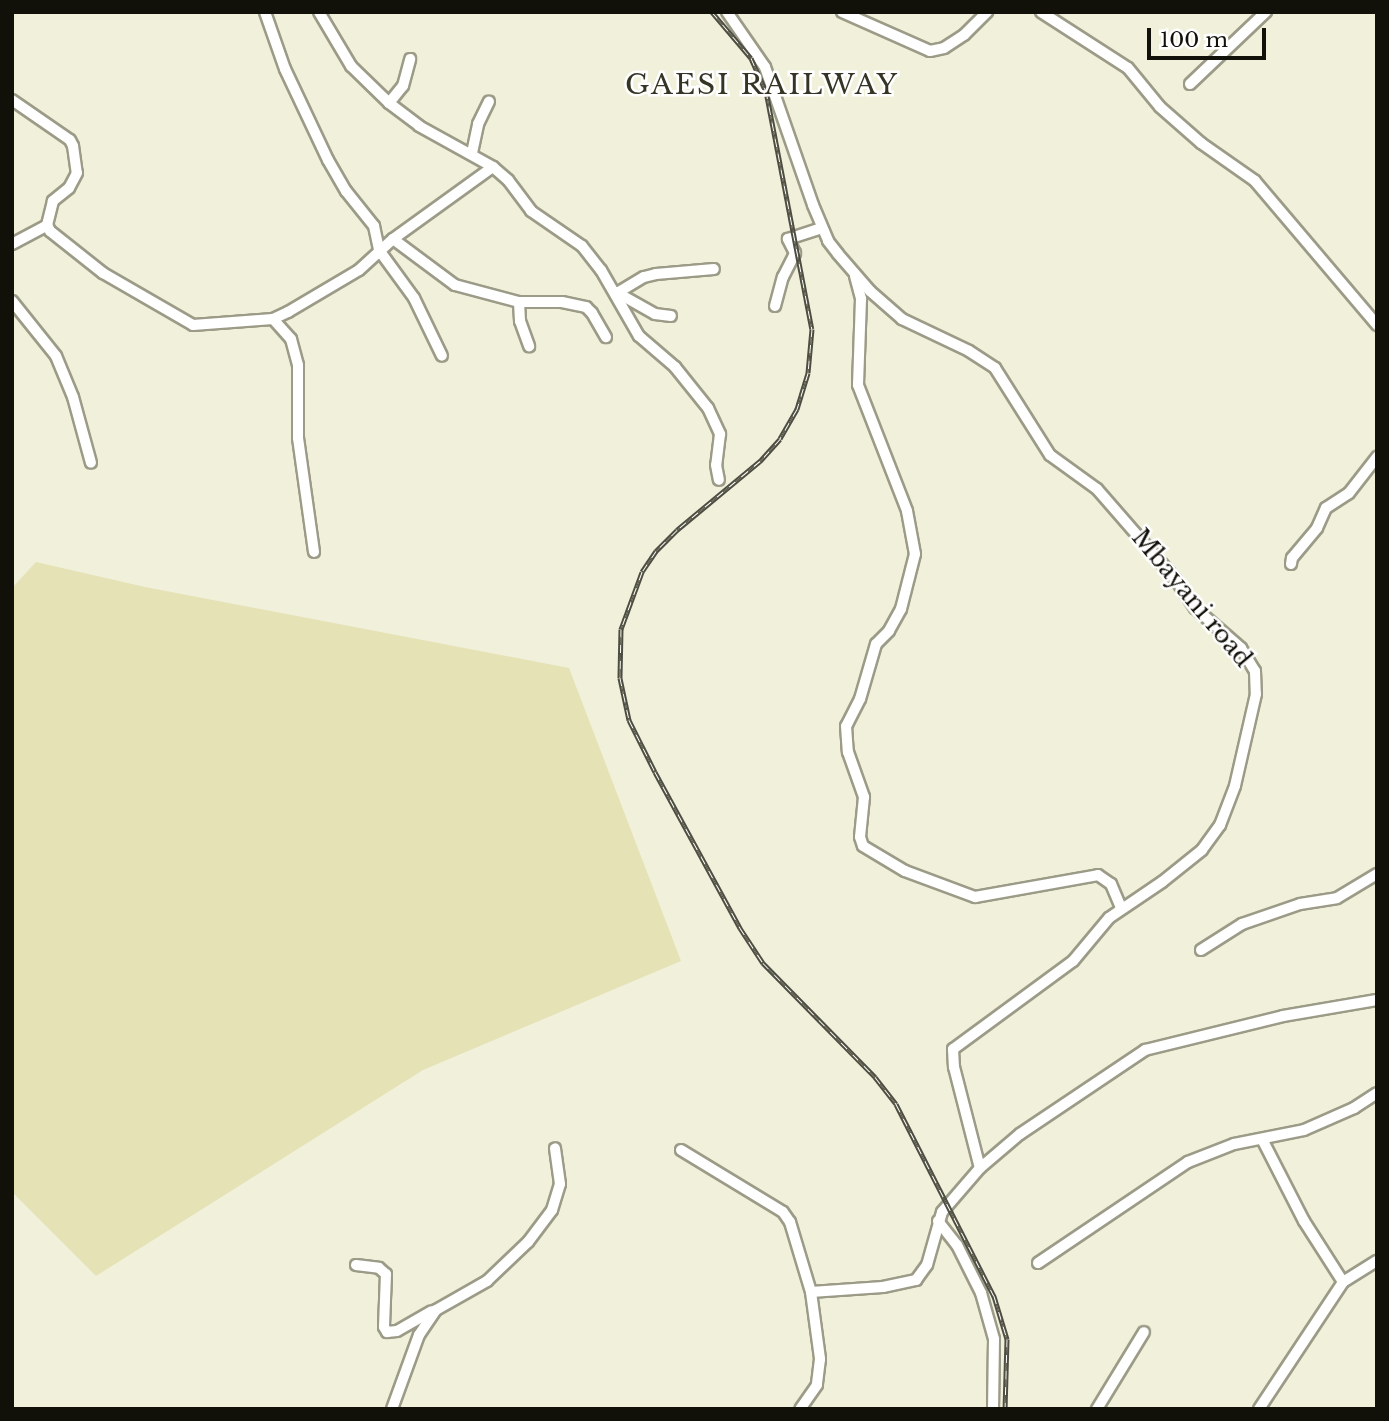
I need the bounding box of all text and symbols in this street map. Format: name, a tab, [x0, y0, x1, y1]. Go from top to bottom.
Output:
scale bar	[1151, 14, 1270, 58]
text: 100 m	[1160, 27, 1228, 53]
district label: GAESI RAILWAY	[627, 68, 897, 102]
street label: Mbayani road	[1126, 523, 1258, 673]

